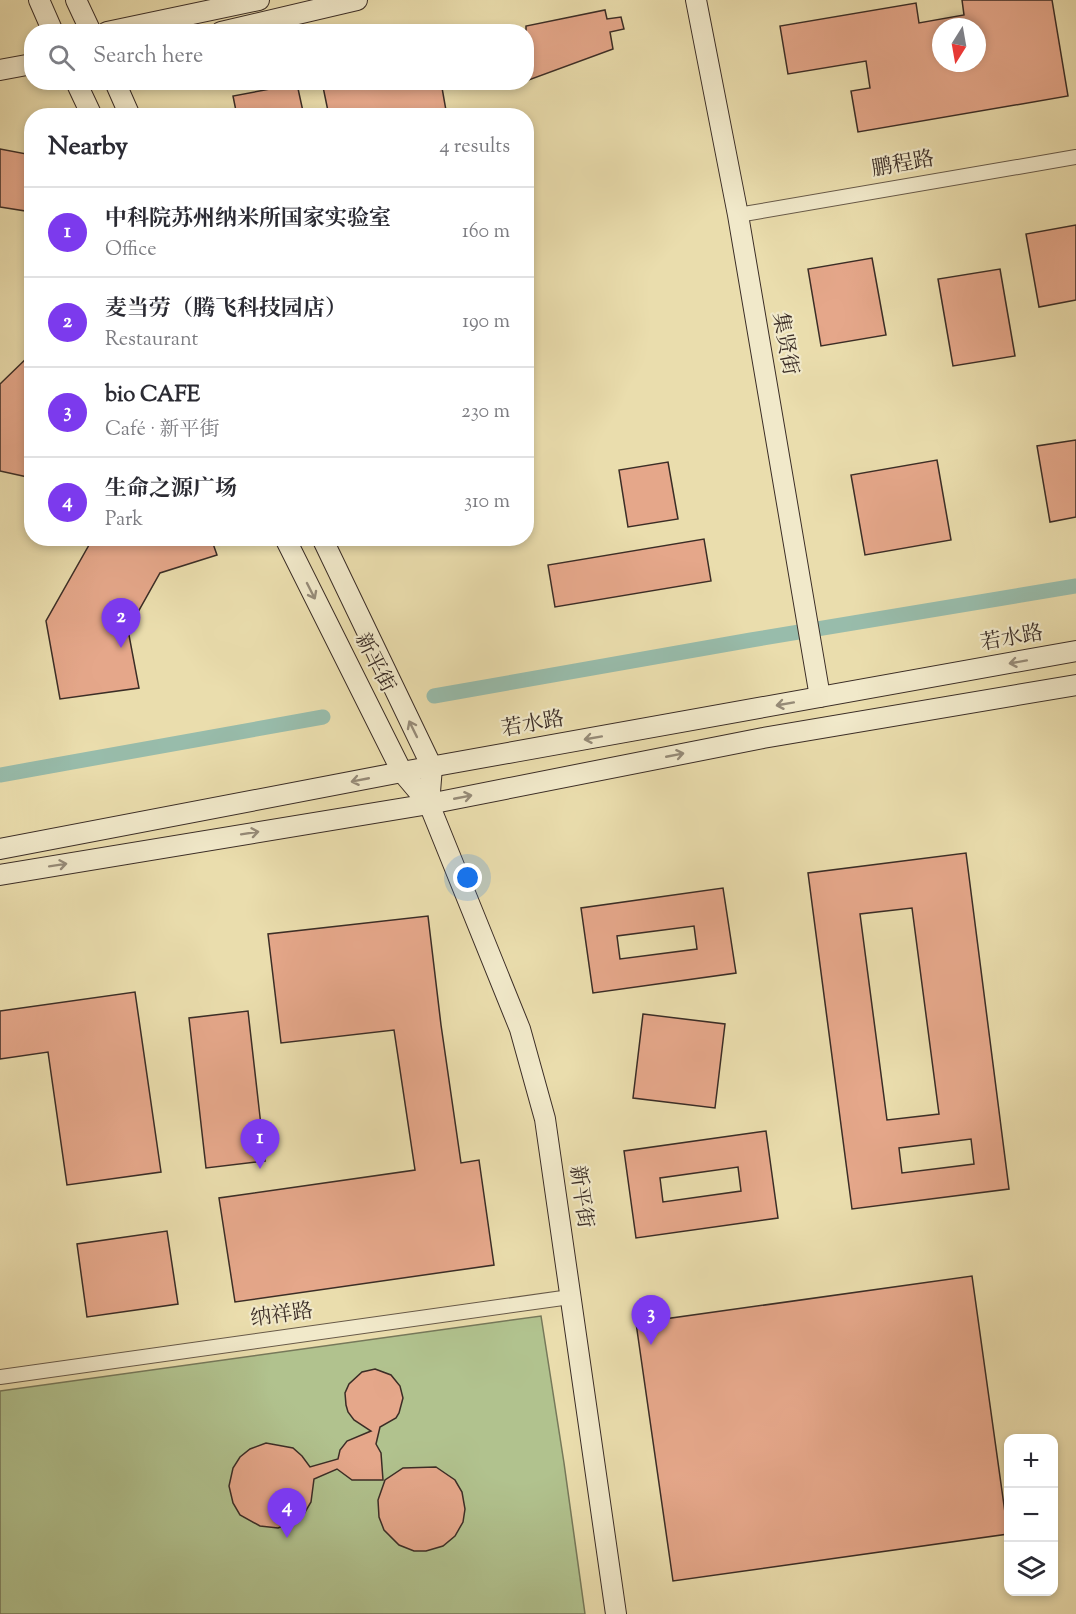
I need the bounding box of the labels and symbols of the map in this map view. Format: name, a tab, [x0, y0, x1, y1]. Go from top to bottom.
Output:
north arrow	[932, 18, 986, 72]
street label: 鹏程路	[869, 145, 937, 185]
street label: 集贤街	[764, 310, 804, 378]
one-way arrow	[305, 582, 317, 600]
pin: 2	[102, 598, 140, 648]
street label: 若水路	[978, 619, 1046, 659]
street label: 新平街	[346, 628, 402, 698]
one-way arrow	[1009, 657, 1029, 668]
one-way arrow	[776, 699, 796, 710]
street label: 若水路	[499, 705, 567, 745]
one-way arrow	[407, 720, 419, 738]
one-way arrow	[584, 733, 604, 744]
one-way arrow	[665, 749, 684, 760]
one-way arrow	[351, 775, 370, 786]
one-way arrow	[453, 791, 472, 802]
one-way arrow	[240, 828, 259, 839]
one-way arrow	[47, 859, 67, 870]
your location	[453, 863, 482, 892]
pin: 1	[240, 1120, 280, 1169]
street label: 新平街	[561, 1164, 599, 1230]
pin: 3	[632, 1296, 670, 1345]
street label: 纳祥路	[249, 1297, 315, 1335]
pin: 4	[268, 1488, 306, 1538]

